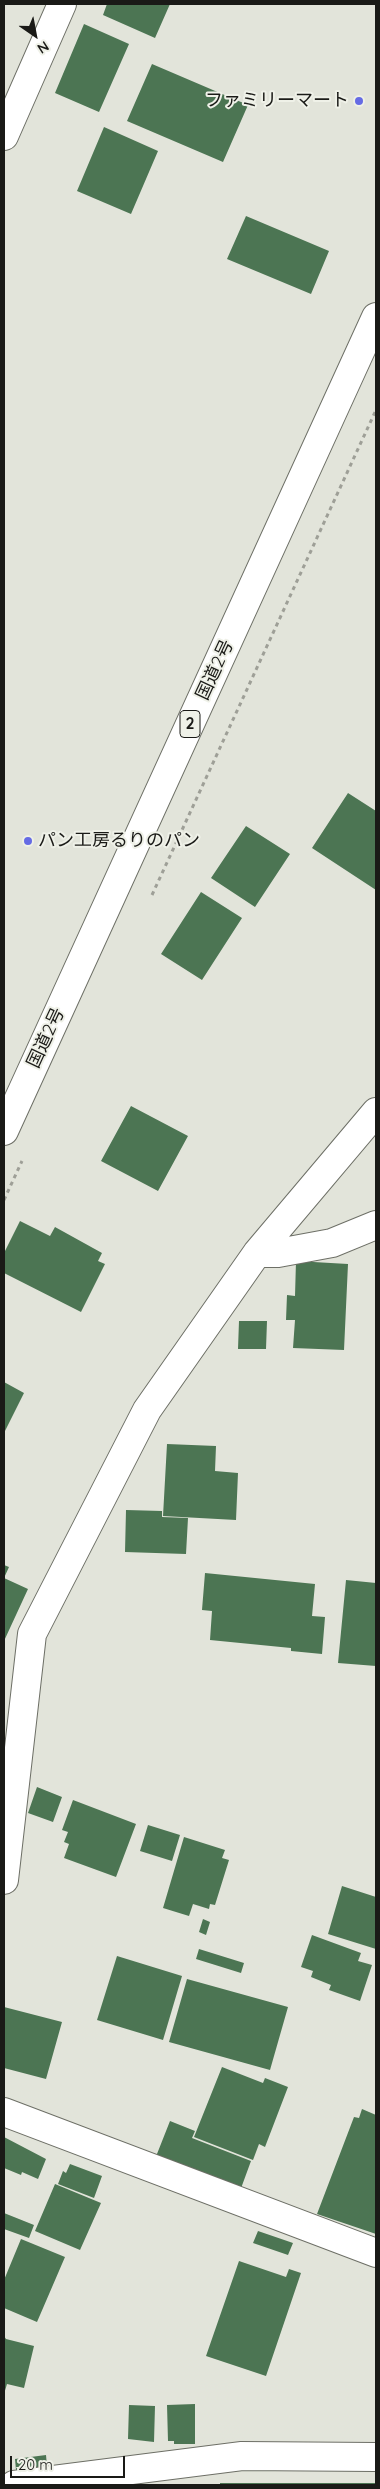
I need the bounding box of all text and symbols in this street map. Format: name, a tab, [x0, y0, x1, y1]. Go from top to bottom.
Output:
north arrow	[10, 10, 60, 60]
text: N	[34, 37, 52, 58]
place label: ファミリーマート	[205, 90, 349, 112]
marker: ファミリーマート	[353, 95, 365, 107]
street label: 国道2号	[192, 636, 238, 704]
road number: 2	[180, 711, 200, 738]
place label: パン工房るりのパン	[38, 830, 200, 852]
marker: パン工房るりのパン	[22, 835, 34, 847]
street label: 国道2号	[23, 1004, 69, 1072]
scale bar	[12, 2446, 128, 2478]
text: 20 m	[18, 2455, 53, 2474]

